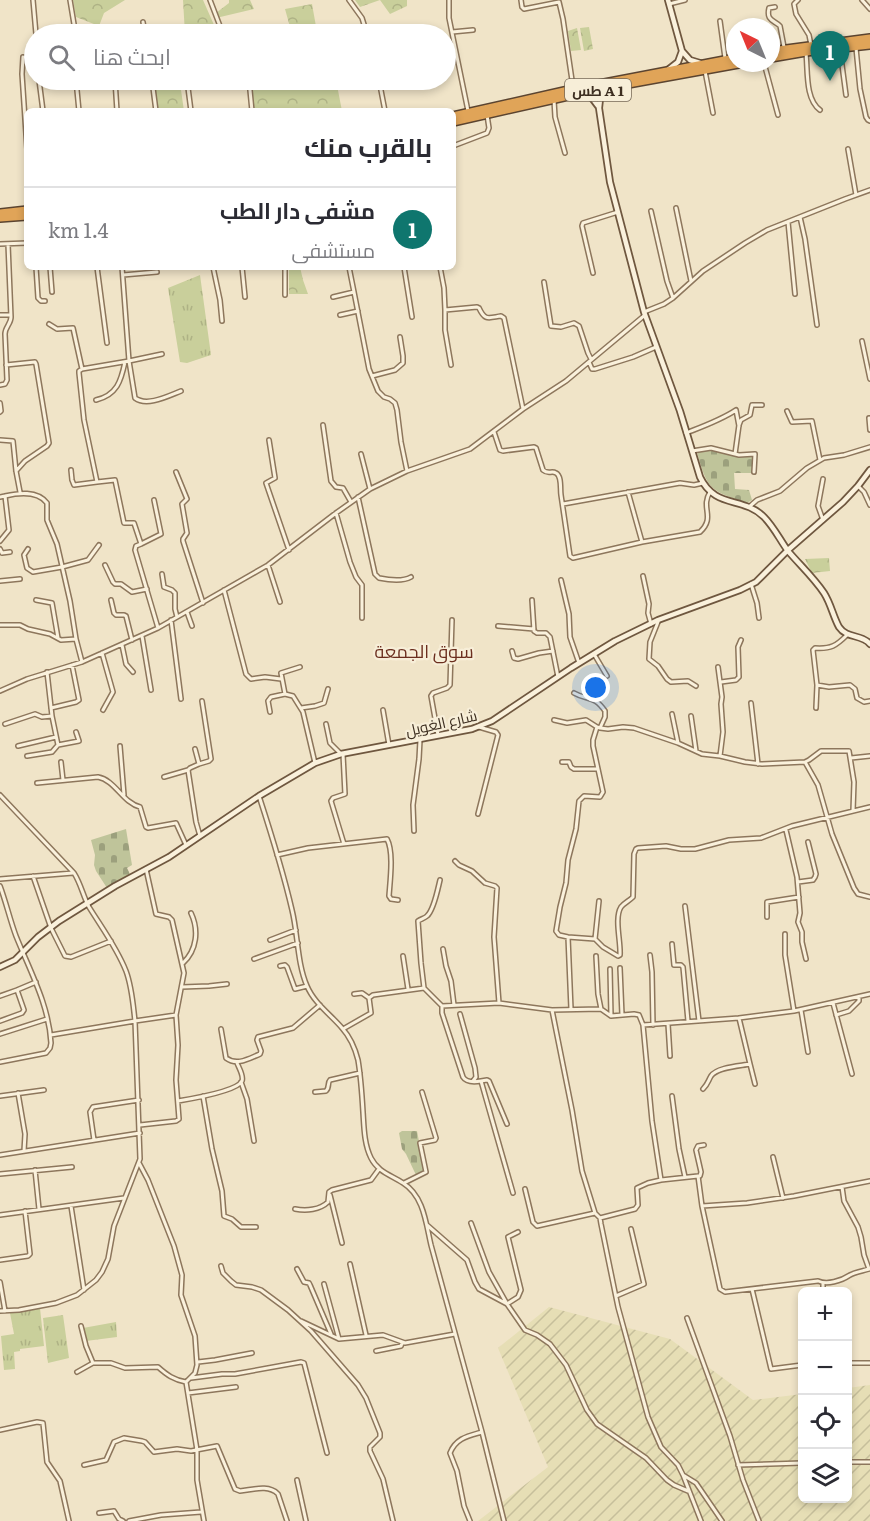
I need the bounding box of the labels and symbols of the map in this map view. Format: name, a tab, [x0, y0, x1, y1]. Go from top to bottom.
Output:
north arrow	[726, 18, 780, 72]
pin: 1	[810, 32, 850, 81]
road number: طس A 1	[565, 79, 631, 101]
district label: سوق الجمعة	[374, 637, 474, 664]
your location	[581, 673, 610, 702]
street label: شارع الغويل	[403, 703, 479, 742]

